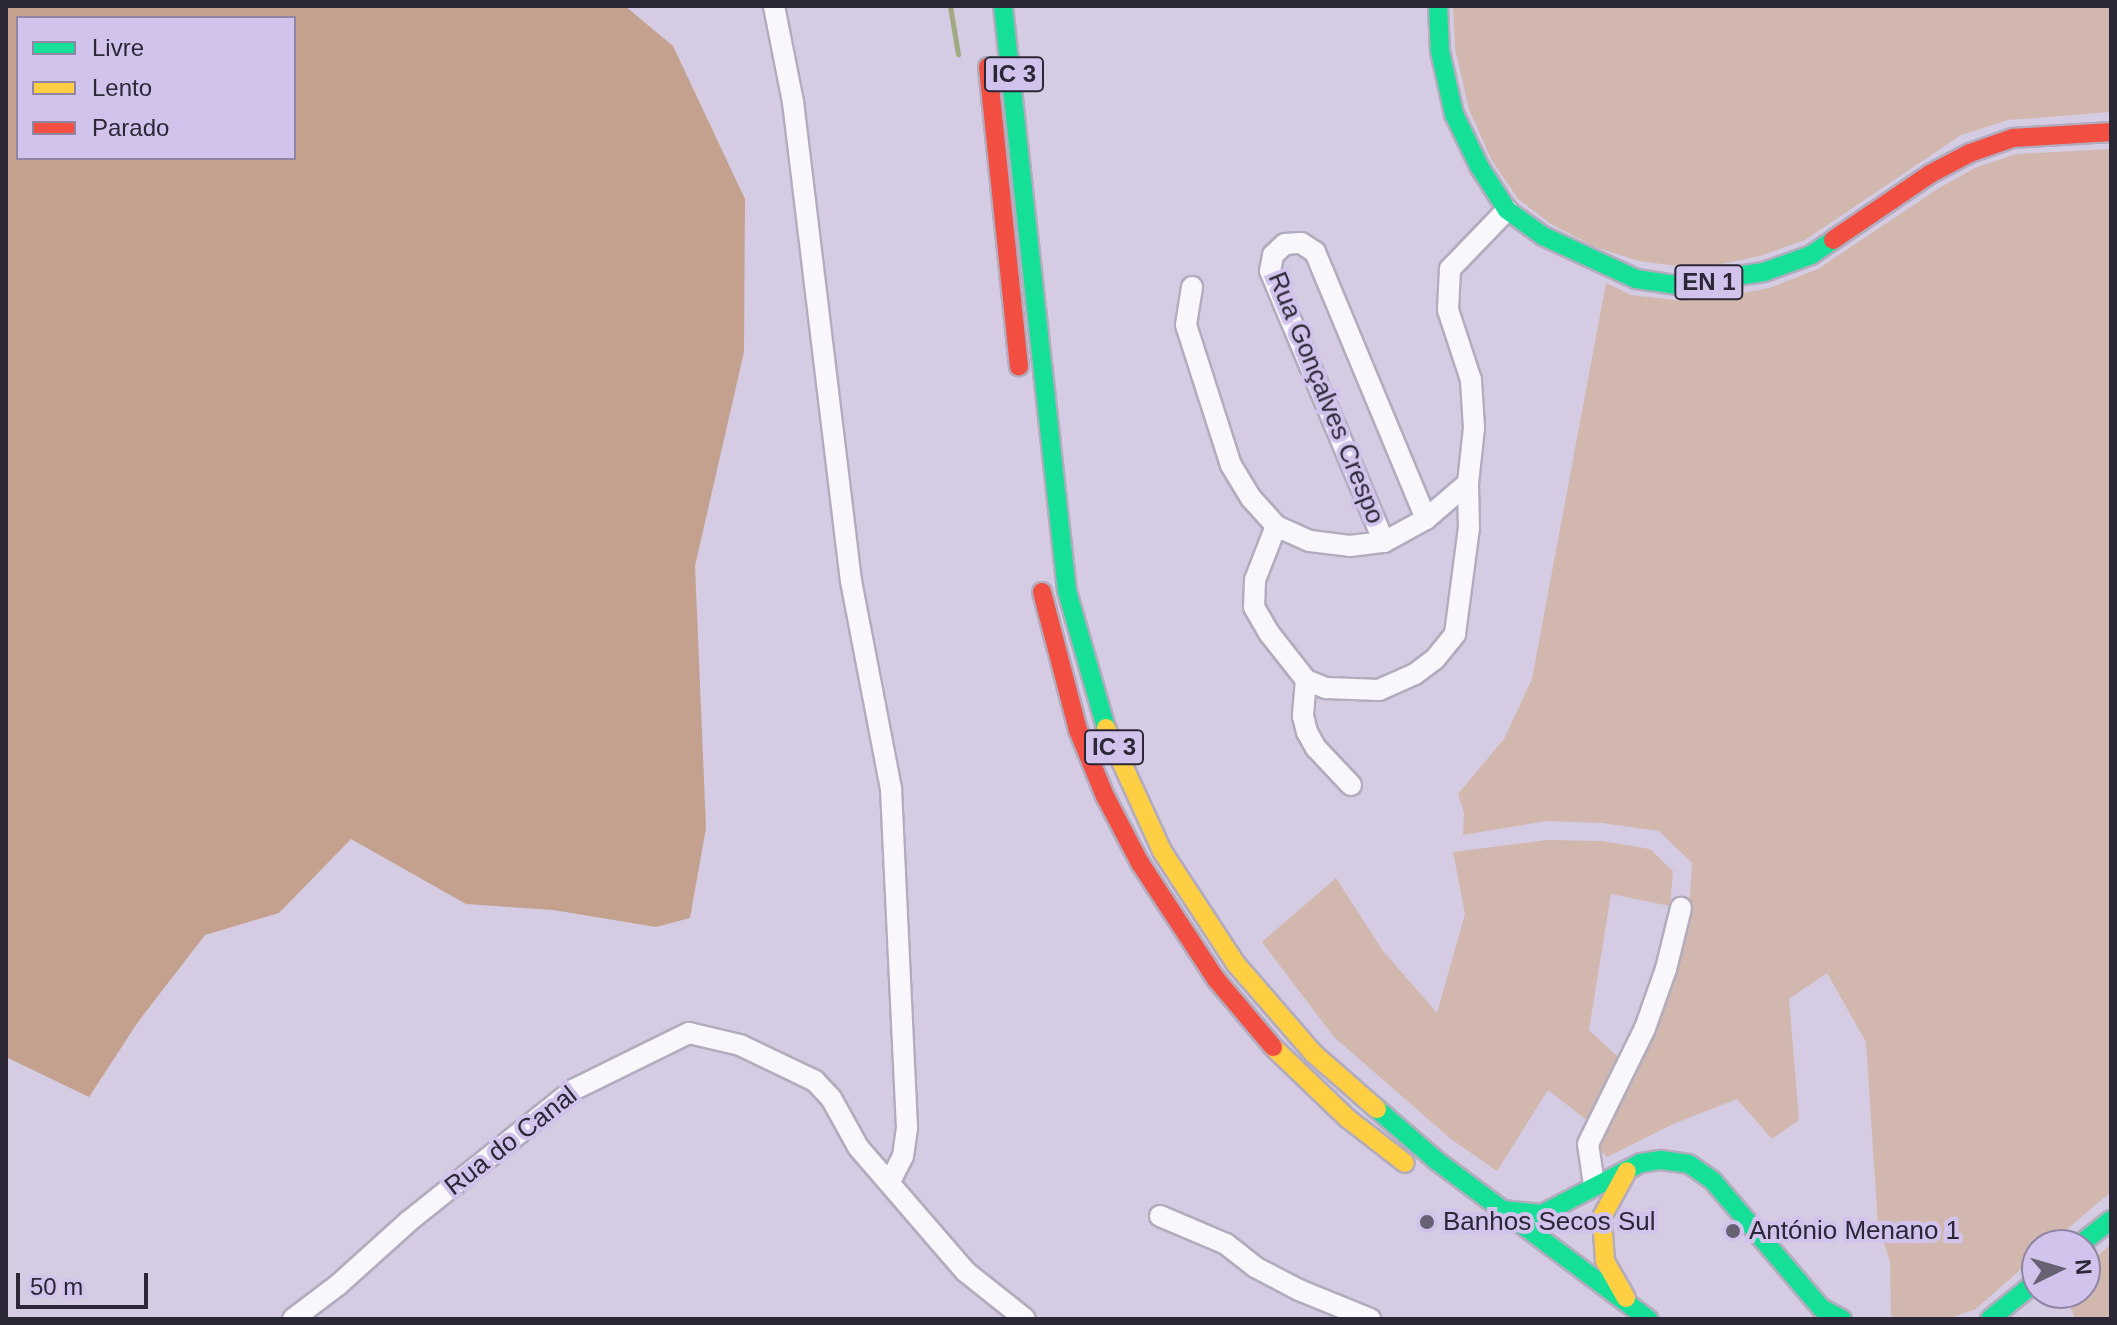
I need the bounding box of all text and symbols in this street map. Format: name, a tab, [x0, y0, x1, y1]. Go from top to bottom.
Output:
legend	[16, 16, 296, 160]
text: Livre	[92, 34, 144, 61]
road number: IC 3	[982, 54, 1046, 94]
text: Lento	[92, 74, 152, 101]
text: Parado	[92, 114, 169, 141]
road number: EN 1	[1673, 262, 1745, 302]
street label: Rua Gonçalves Crespo	[1261, 268, 1391, 528]
road number: IC 3	[1082, 727, 1146, 767]
street label: Rua do Canal	[439, 1080, 583, 1202]
place label: Banhos Secos Sul	[1443, 1206, 1655, 1238]
marker: Banhos Secos Sul	[1418, 1213, 1436, 1231]
place label: António Menano 1	[1749, 1215, 1960, 1247]
marker: António Menano 1	[1724, 1222, 1742, 1240]
north arrow	[2021, 1229, 2101, 1309]
scale bar	[20, 1257, 152, 1307]
text: N	[2070, 1258, 2097, 1276]
text: 50 m	[30, 1273, 83, 1300]

